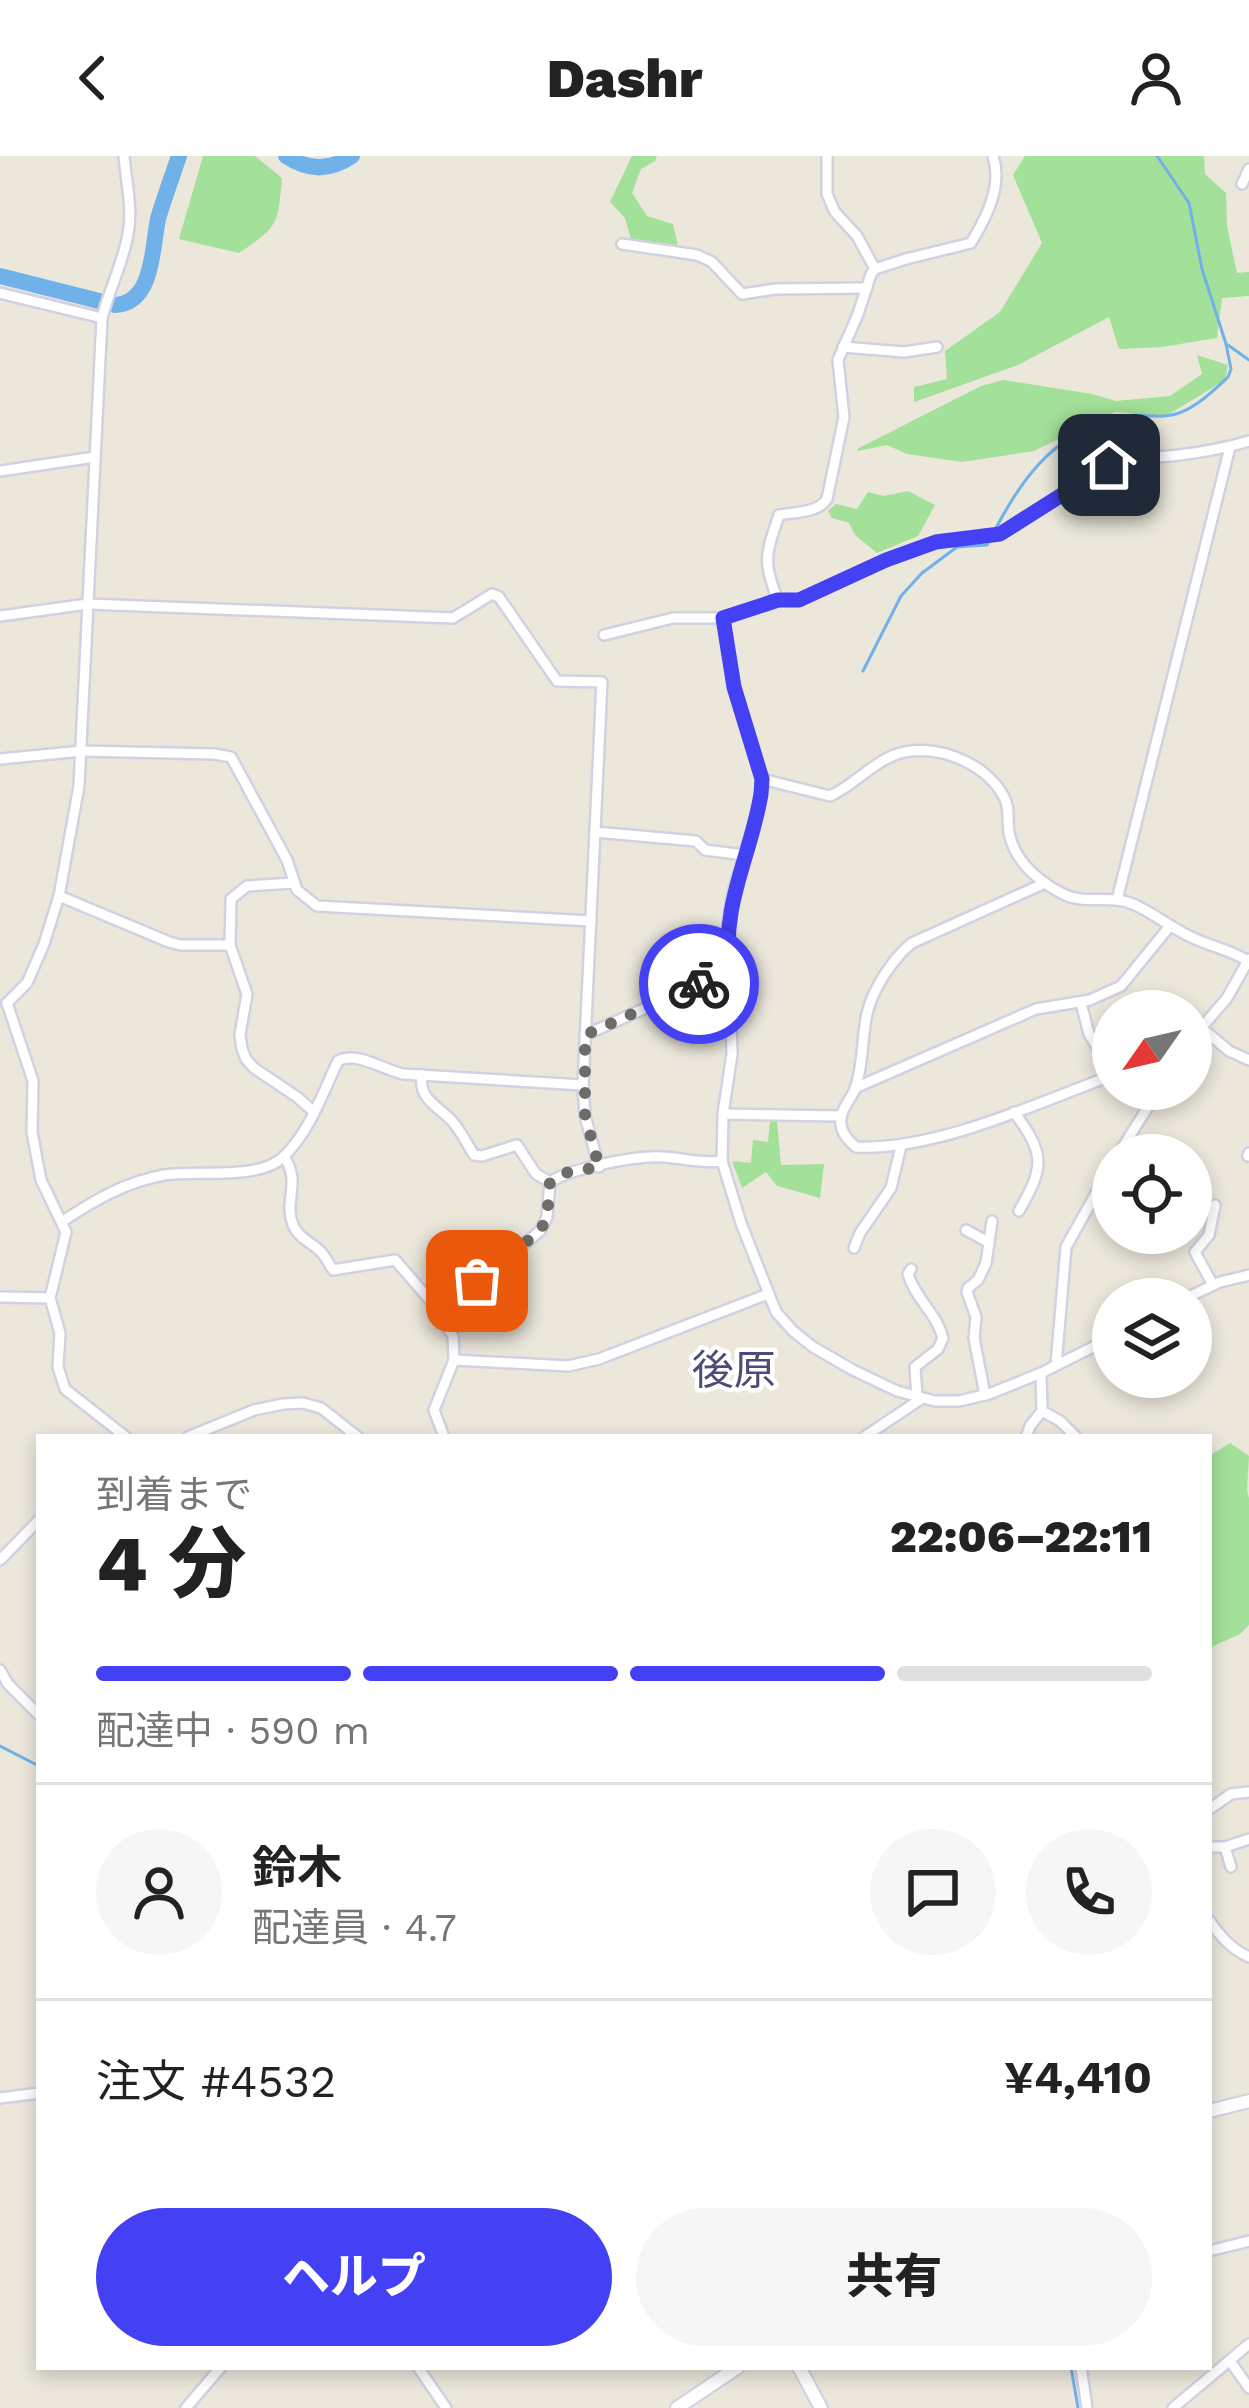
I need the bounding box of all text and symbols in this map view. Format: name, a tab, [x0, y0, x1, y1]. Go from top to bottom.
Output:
icon: back	[60, 45, 126, 111]
icon: person	[1123, 45, 1189, 111]
text: Dashr	[547, 47, 702, 110]
pin	[1058, 414, 1160, 516]
icon: home	[1076, 432, 1142, 498]
courier	[639, 924, 759, 1044]
icon: bike	[666, 951, 732, 1017]
north arrow	[1092, 990, 1212, 1110]
map controls	[1092, 990, 1212, 1398]
button: locate	[1092, 1134, 1212, 1254]
pin	[426, 1230, 528, 1332]
icon: bag	[444, 1248, 510, 1314]
button: layers	[1092, 1278, 1212, 1398]
district label: 後原	[692, 1346, 776, 1395]
text: 到着まで	[96, 1472, 252, 1517]
text: 22:06–22:11	[890, 1510, 1152, 1563]
text: 4 分	[96, 1518, 246, 1610]
text: 配達中 · 590 m	[96, 1708, 370, 1753]
button: person	[96, 1829, 222, 1955]
button: chat	[870, 1829, 996, 1955]
button: phone	[1026, 1829, 1152, 1955]
text: 鈴木	[252, 1841, 342, 1894]
text: 配達員 · 4.7	[252, 1905, 457, 1950]
text: ¥4,410	[1004, 2051, 1152, 2104]
text: 注文 #4532	[96, 2055, 336, 2108]
button: ヘルプ	[96, 2208, 612, 2346]
button: 共有	[636, 2208, 1152, 2346]

